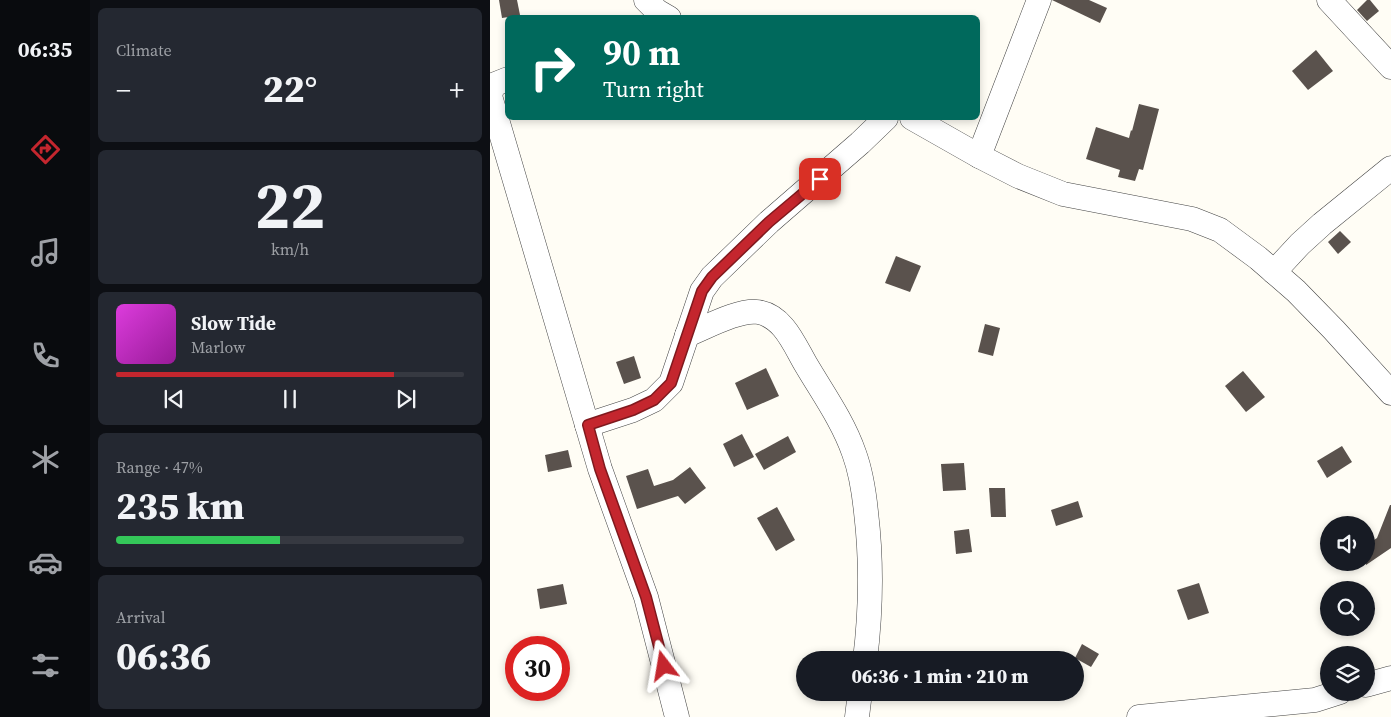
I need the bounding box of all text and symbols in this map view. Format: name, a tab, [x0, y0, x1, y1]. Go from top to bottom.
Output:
text: 90 m	[603, 29, 680, 77]
text: 06:35	[18, 34, 72, 64]
icon: right	[520, 35, 585, 100]
text: Climate	[116, 39, 172, 61]
text: 22°	[263, 63, 317, 115]
text: −	[116, 71, 131, 109]
text: +	[449, 71, 464, 109]
text: Turn right	[603, 74, 704, 104]
icon: directions	[28, 132, 63, 167]
pin	[799, 158, 841, 200]
text: 22	[255, 161, 325, 250]
icon: arrive	[806, 165, 834, 193]
icon: music	[28, 235, 63, 270]
text: km/h	[271, 238, 309, 260]
text: Slow Tide	[191, 310, 276, 336]
text: Marlow	[191, 336, 246, 358]
icon: phone	[28, 338, 63, 373]
icon: previous	[160, 385, 188, 413]
icon: pause	[276, 385, 304, 413]
icon: next	[392, 385, 420, 413]
icon: climate	[28, 442, 63, 477]
text: Range · 47%	[116, 456, 203, 478]
text: 235 km	[116, 480, 244, 532]
map controls	[1320, 516, 1375, 701]
button: sound	[1320, 516, 1375, 571]
icon: car	[28, 545, 63, 580]
button: search	[1320, 581, 1375, 636]
text: Arrival	[116, 606, 165, 628]
text: 06:36	[116, 630, 211, 682]
speed limit sign: 30	[505, 636, 570, 701]
position arrow	[637, 639, 689, 691]
button: layers	[1320, 646, 1375, 701]
icon: filters	[28, 648, 63, 683]
text: 06:36 · 1 min · 210 m	[851, 663, 1029, 689]

